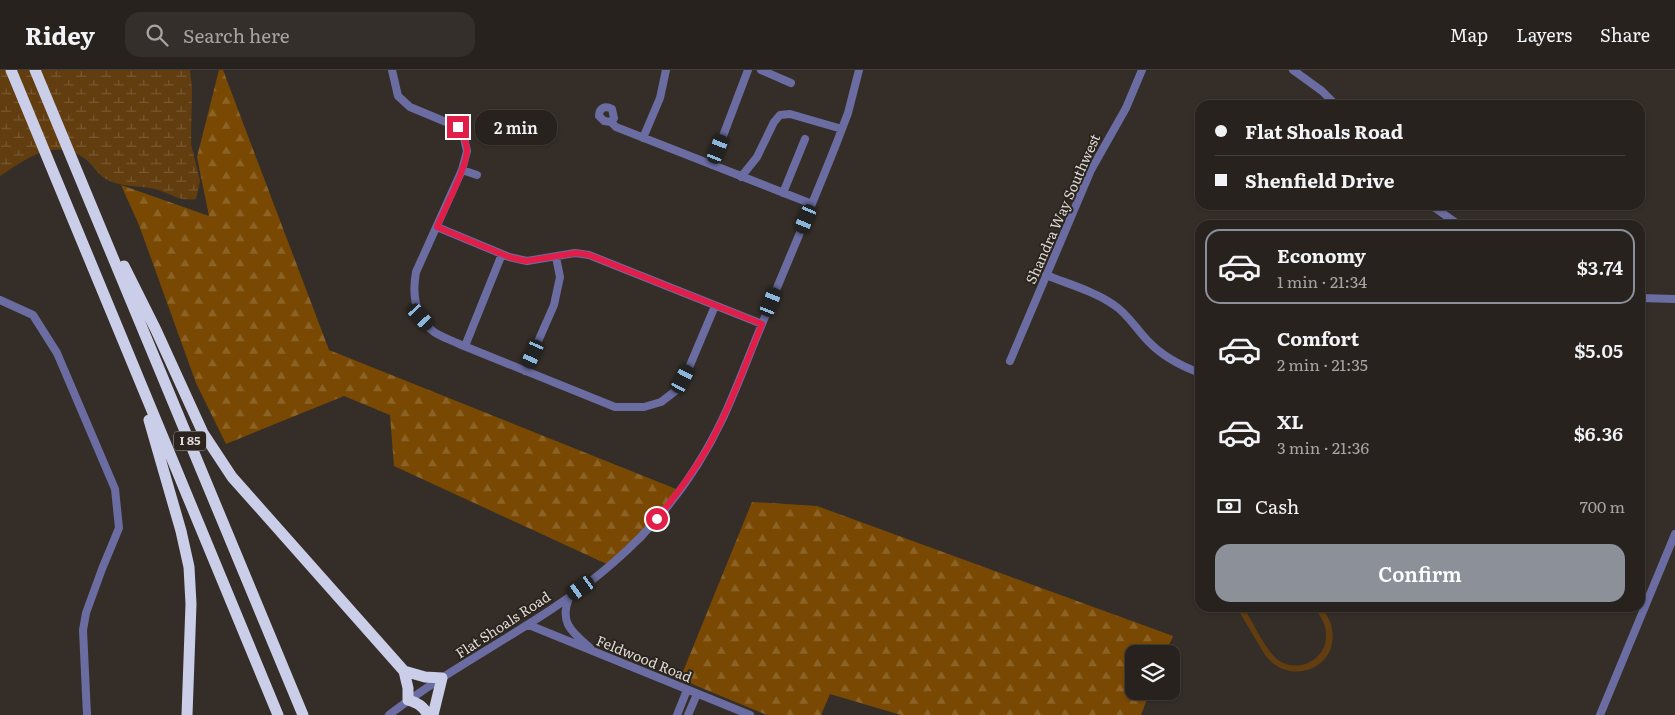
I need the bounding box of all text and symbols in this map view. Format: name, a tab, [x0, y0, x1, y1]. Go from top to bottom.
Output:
search box	[125, 12, 475, 57]
text: Ridey	[25, 17, 95, 52]
icon: search	[143, 21, 171, 49]
text: Search here	[183, 21, 290, 49]
text: Map	[1450, 21, 1488, 48]
text: Layers	[1516, 21, 1572, 48]
text: Share	[1600, 21, 1650, 48]
callout: 2 min	[476, 110, 558, 144]
text: 2 min	[494, 115, 538, 139]
route end	[447, 116, 469, 138]
text: Flat Shoals Road	[1245, 117, 1403, 145]
street label: Shandra Way Southwest	[1020, 130, 1104, 287]
car	[705, 132, 730, 166]
text: Shenfield Drive	[1245, 166, 1394, 194]
car	[793, 202, 818, 236]
text: Economy	[1277, 241, 1366, 269]
icon: car	[1217, 244, 1262, 289]
text: $3.74	[1577, 253, 1623, 281]
text: 1 min · 21:34	[1277, 269, 1367, 293]
car	[758, 285, 783, 319]
car	[405, 301, 436, 333]
text: Comfort	[1277, 324, 1359, 352]
icon: car	[1217, 327, 1262, 372]
text: $5.05	[1574, 336, 1623, 364]
car	[520, 337, 545, 371]
text: 2 min · 21:35	[1277, 352, 1368, 376]
car	[669, 362, 696, 396]
text: XL	[1277, 407, 1304, 435]
icon: car	[1217, 410, 1262, 455]
text: $6.36	[1574, 419, 1623, 447]
road number: I 85	[174, 432, 206, 451]
text: 3 min · 21:36	[1277, 435, 1369, 459]
icon: cash	[1215, 492, 1243, 520]
text: Cash	[1255, 492, 1299, 520]
text: 700 m	[1580, 494, 1625, 518]
route start	[646, 508, 668, 530]
button: Confirm	[1215, 544, 1625, 602]
car	[564, 573, 597, 603]
street label: Flat Shoals Road	[451, 586, 554, 662]
street label: Feldwood Road	[594, 630, 696, 687]
map controls	[1125, 645, 1180, 700]
button: layers	[1125, 645, 1180, 700]

